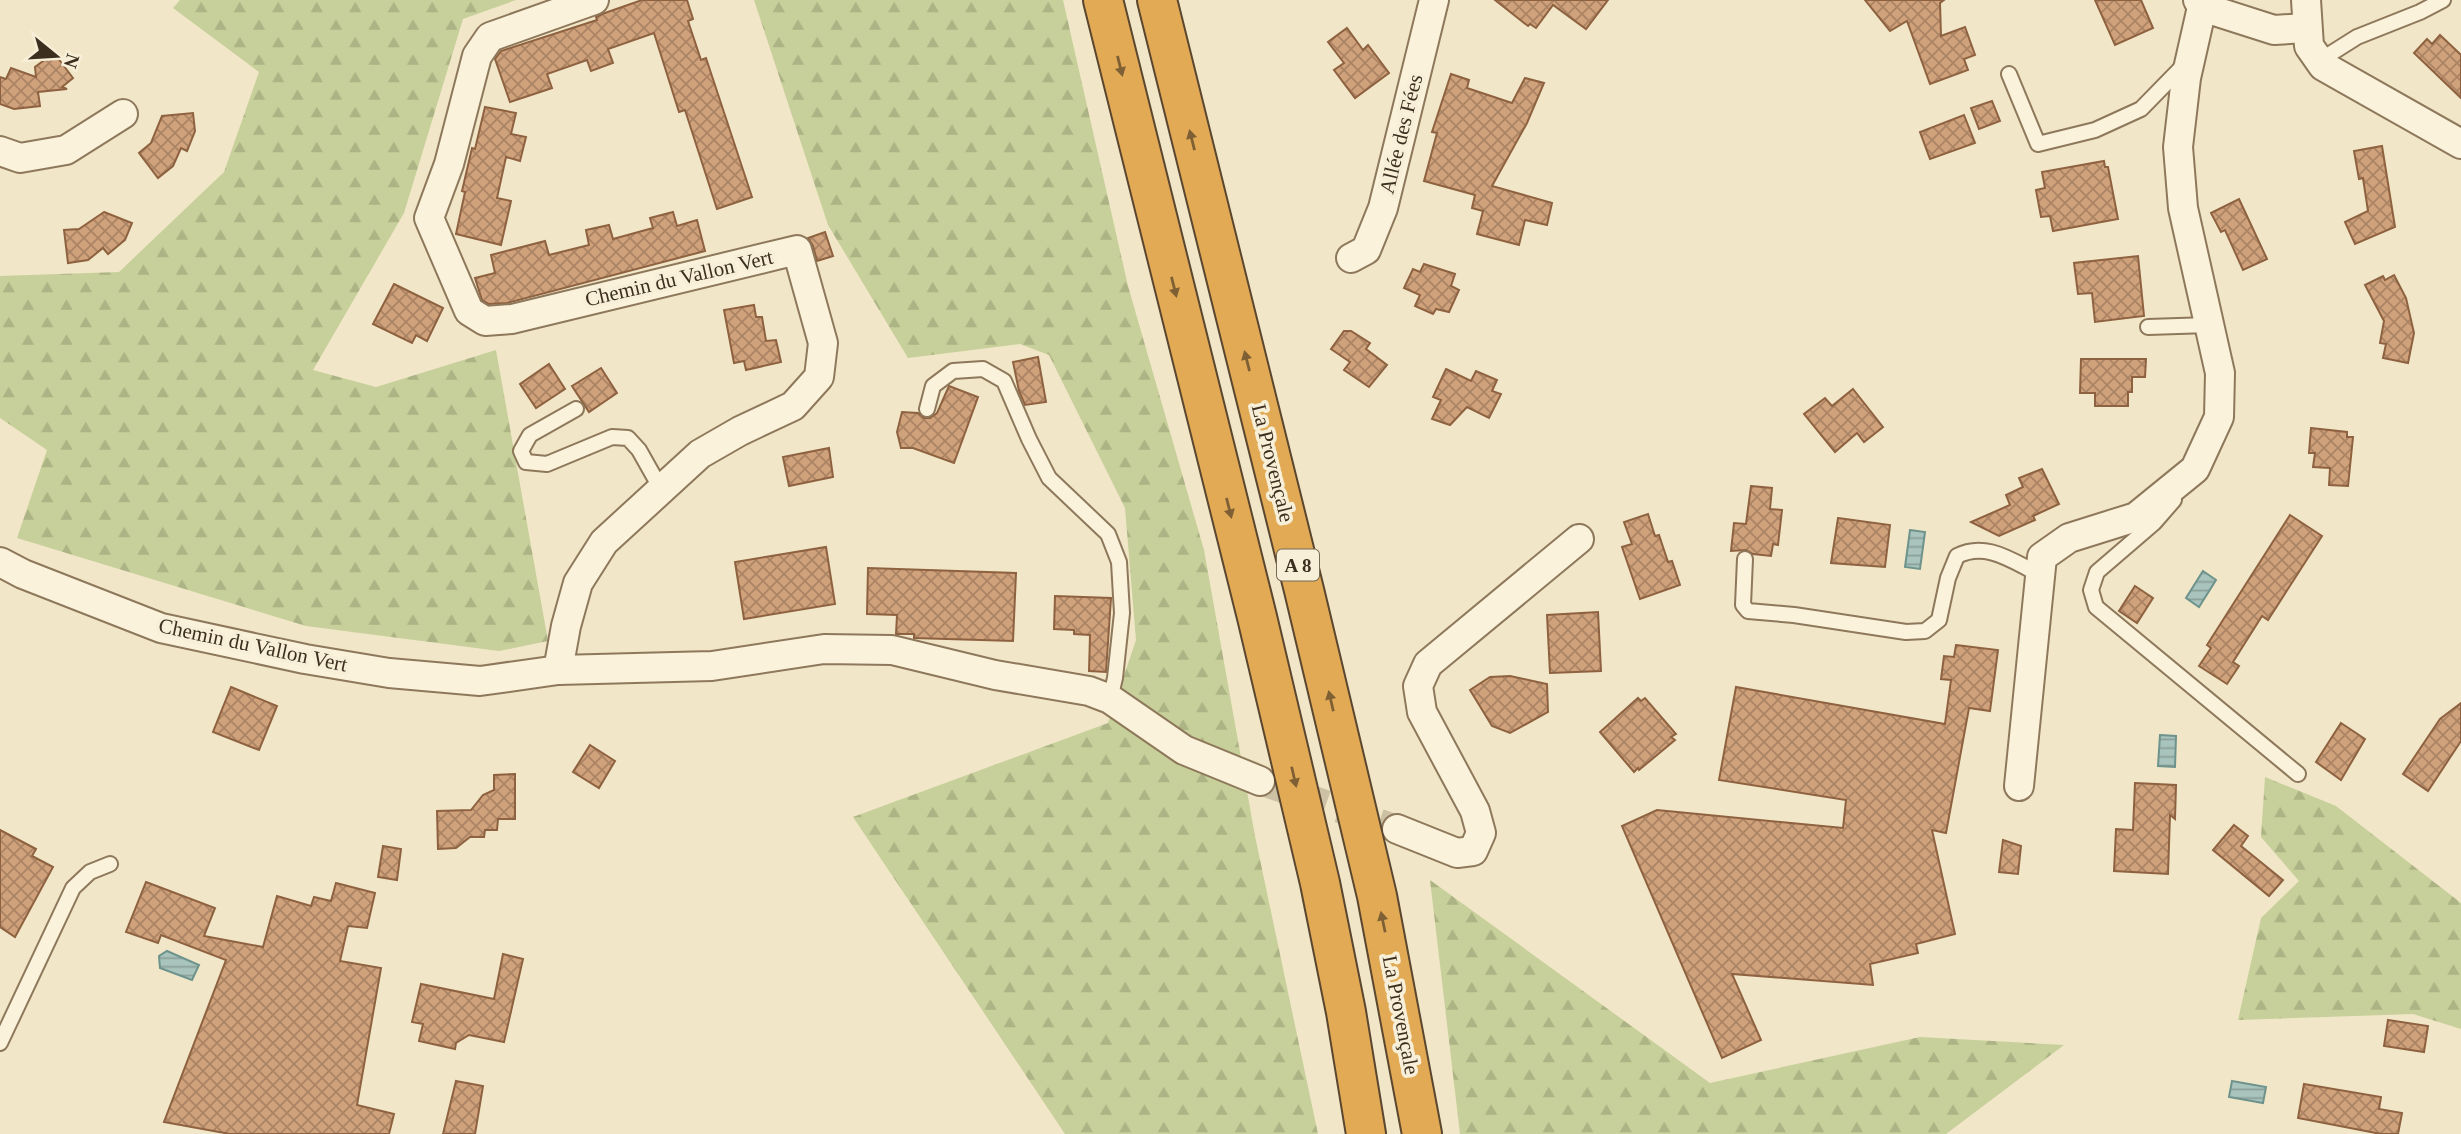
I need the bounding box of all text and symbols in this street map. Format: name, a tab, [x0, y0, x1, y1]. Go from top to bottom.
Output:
north arrow	[21, 21, 91, 91]
text: N	[60, 51, 84, 71]
one-way arrow	[1114, 55, 1125, 77]
street label: Allée des Fées	[1375, 72, 1427, 196]
one-way arrow	[1186, 129, 1197, 151]
street label: Chemin du Vallon Vert	[583, 245, 776, 311]
one-way arrow	[1169, 276, 1180, 298]
one-way arrow	[1241, 350, 1252, 372]
street label: La Provençale	[1247, 402, 1299, 524]
one-way arrow	[1224, 497, 1235, 519]
road number: A 8	[1277, 550, 1319, 580]
street label: Chemin du Vallon Vert	[156, 613, 350, 677]
one-way arrow	[1325, 690, 1336, 712]
one-way arrow	[1289, 766, 1300, 788]
one-way arrow	[1377, 911, 1388, 933]
street label: La Provençale	[1378, 953, 1424, 1077]

